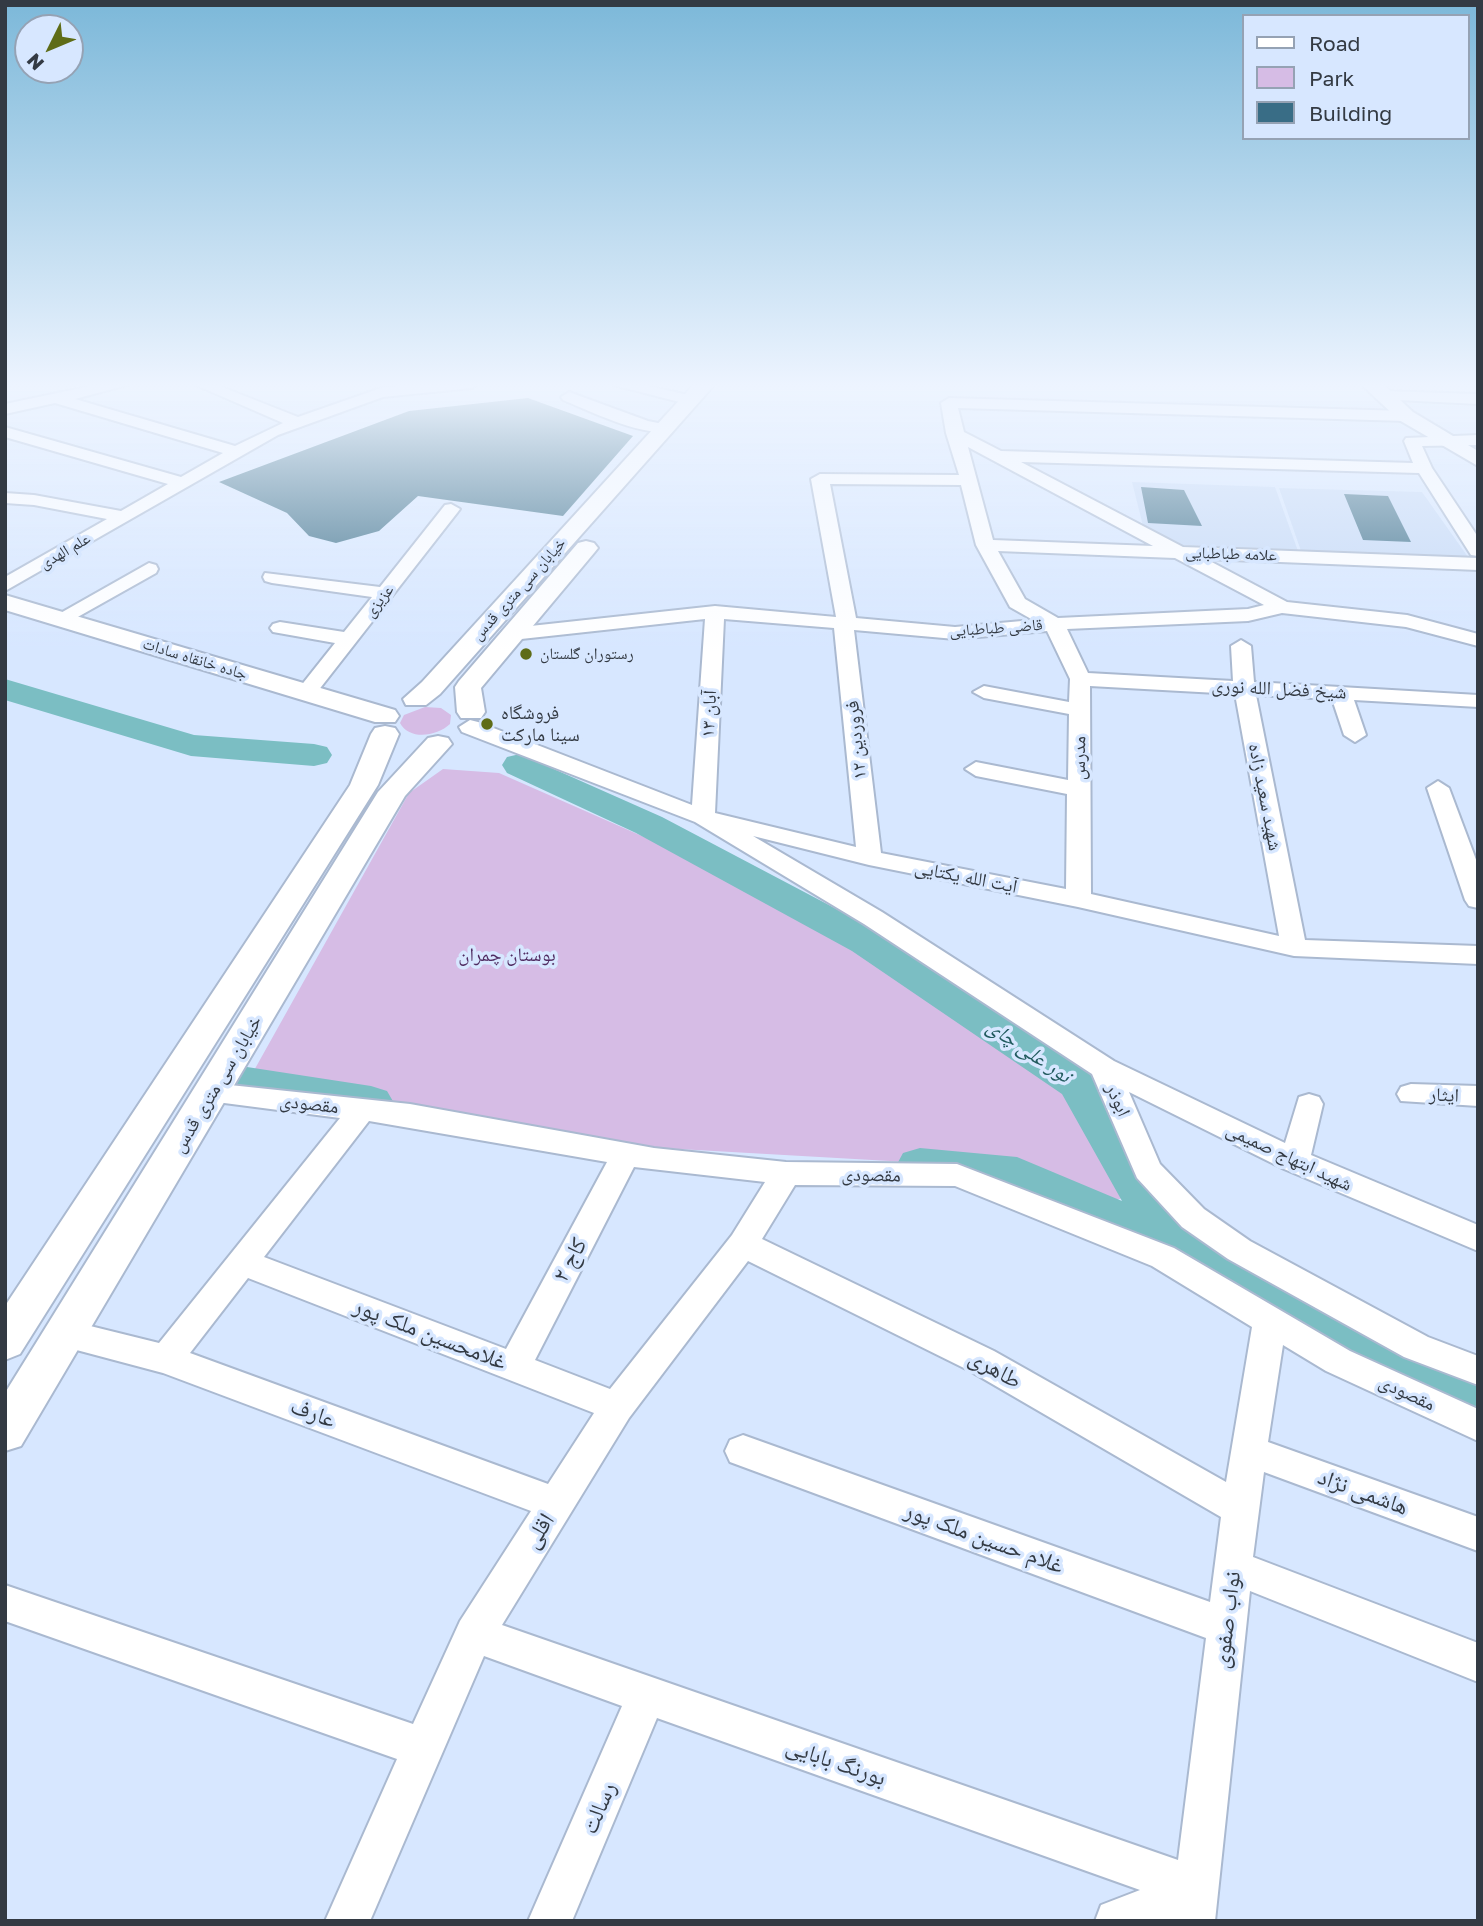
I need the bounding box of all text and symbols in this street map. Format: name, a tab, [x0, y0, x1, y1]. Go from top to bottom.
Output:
north arrow	[14, 14, 84, 84]
legend	[1242, 14, 1469, 140]
text: Road	[1309, 30, 1360, 56]
text: N	[21, 49, 48, 75]
text: Park	[1309, 65, 1354, 91]
text: Building	[1309, 100, 1392, 126]
street label: علم الهدی	[36, 529, 94, 573]
street label: خیابان سی متری قدس	[468, 534, 570, 644]
street label: علامه طباطبایی	[1185, 543, 1277, 565]
street label: عزیزی	[360, 581, 398, 621]
street label: قاضی طباطبایی	[949, 615, 1043, 641]
street label: جاده خانقاه سادات	[140, 634, 250, 684]
place label: رستوران گلستان	[540, 644, 634, 664]
marker: رستوران گلستان	[518, 646, 534, 662]
street label: شیخ فضل الله نوری	[1211, 674, 1347, 704]
street label: ۱۳ آبان	[696, 690, 722, 738]
street label: ۱۲ فروردین	[841, 699, 871, 781]
place label: فروشگاه سینا مارکت	[501, 702, 580, 746]
marker: فروشگاه سینا مارکت	[479, 716, 495, 732]
street label: مدرس	[1067, 736, 1091, 780]
street label: شهید سعید زاده	[1243, 741, 1287, 853]
street label: آیت الله یکتایی	[913, 856, 1019, 898]
park label: بوستان چمران	[458, 944, 556, 966]
street label: خیابان سی متری قدس	[167, 1011, 267, 1157]
water label: نور علی چای	[982, 1014, 1076, 1088]
street label: ابوذر	[1101, 1080, 1135, 1120]
street label: ایثار	[1429, 1083, 1459, 1107]
street label: مقصودی	[278, 1090, 340, 1118]
street label: شهید ابتهاج صمیمی	[1222, 1118, 1356, 1196]
street label: مقصودی	[841, 1163, 901, 1187]
street label: کاج ۲	[547, 1233, 593, 1287]
street label: غلامحسین ملک پور	[350, 1292, 510, 1376]
street label: طاهری	[964, 1343, 1026, 1395]
street label: مقصودی	[1375, 1370, 1439, 1416]
street label: عارف	[287, 1392, 339, 1434]
street label: هاشمی نژاد	[1314, 1463, 1412, 1521]
street label: غلام حسین ملک پور	[901, 1496, 1067, 1580]
street label: اقلی	[518, 1508, 560, 1554]
street label: نواب صفوی	[1207, 1570, 1247, 1670]
street label: بورنگ بابایی	[782, 1732, 890, 1792]
street label: رسالت	[576, 1778, 622, 1838]

